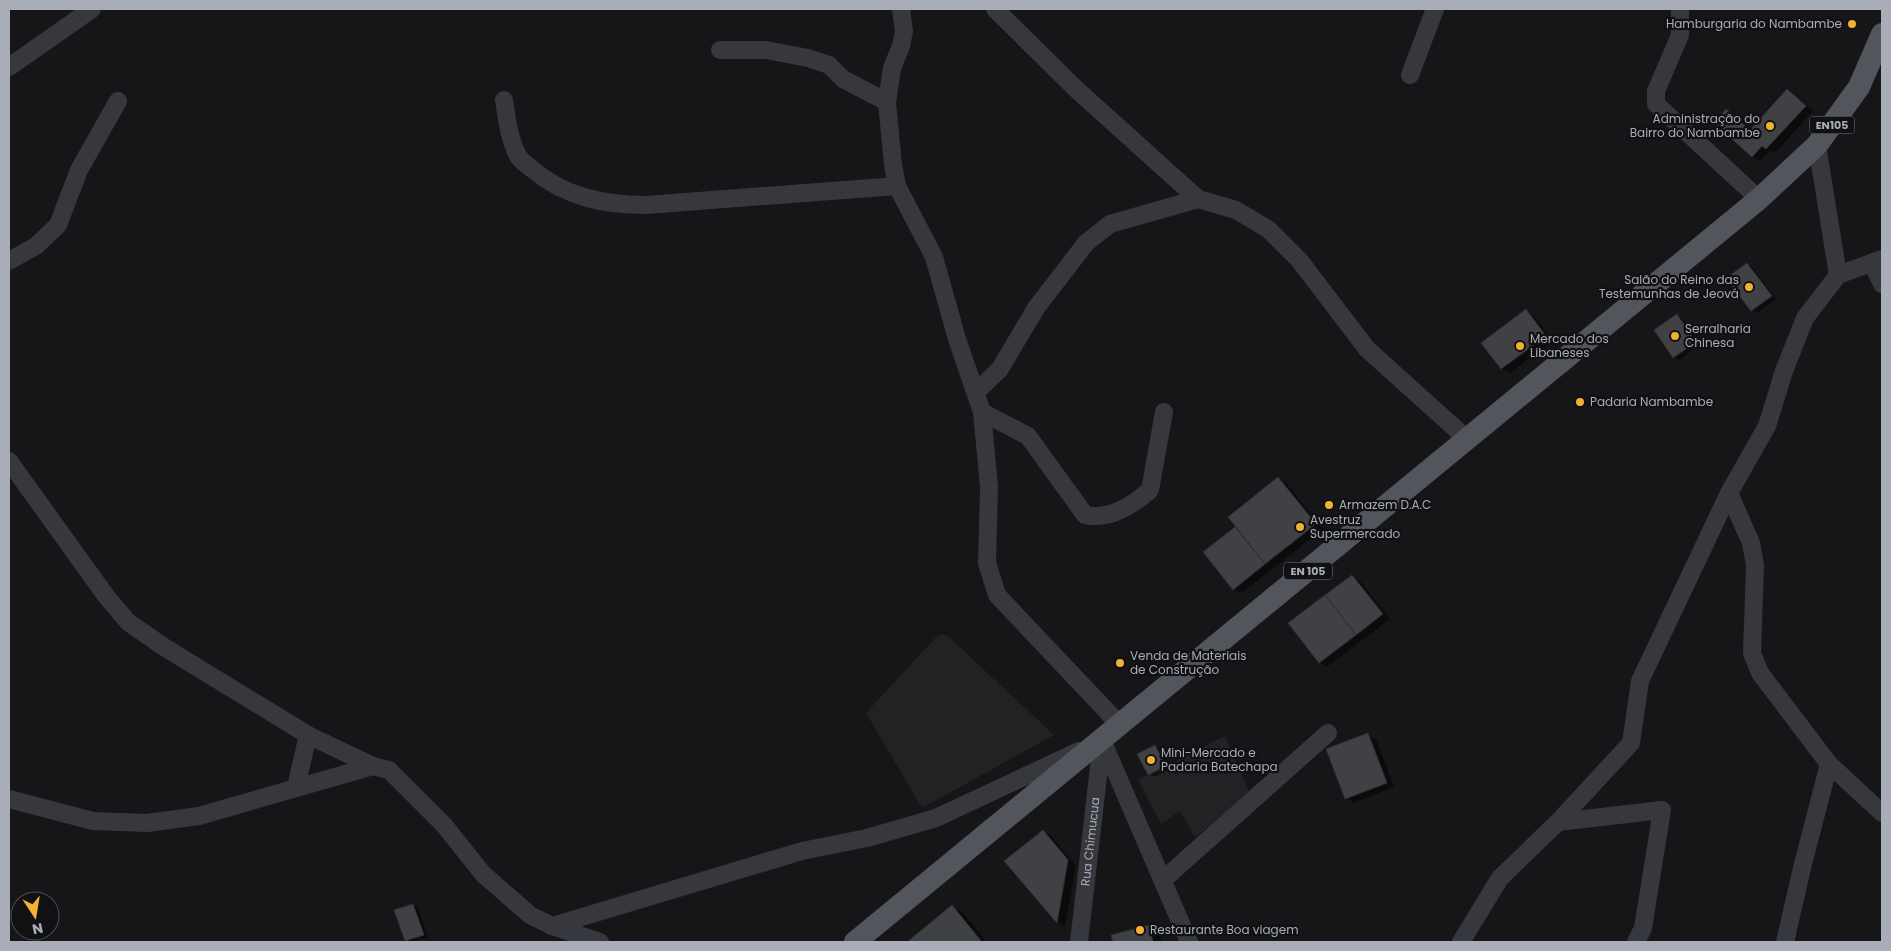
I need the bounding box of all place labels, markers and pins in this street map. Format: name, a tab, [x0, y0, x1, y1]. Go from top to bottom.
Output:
place label: Hamburgaria do Nambambe	[1666, 15, 1842, 32]
marker: Hamburgaria do Nambambe	[1846, 18, 1858, 30]
place label: Administração do Bairro do Nambambe	[1630, 110, 1760, 141]
marker: Administração do Bairro do Nambambe	[1764, 120, 1776, 132]
place label: Salão do Reino das Testemunhas de Jeová	[1599, 271, 1739, 302]
marker: Salão do Reino das Testemunhas de Jeová	[1743, 281, 1755, 293]
place label: Serralharia Chinesa	[1685, 320, 1751, 351]
place label: Mercado dos Libaneses	[1530, 330, 1609, 361]
marker: Serralharia Chinesa	[1669, 330, 1681, 342]
marker: Mercado dos Libaneses	[1514, 340, 1526, 352]
place label: Padaria Nambambe	[1590, 393, 1713, 410]
marker: Padaria Nambambe	[1574, 396, 1586, 408]
place label: Armazem D.A.C	[1339, 496, 1431, 513]
marker: Armazem D.A.C	[1323, 499, 1335, 511]
place label: Avestruz Supermercado	[1310, 511, 1401, 542]
marker: Avestruz Supermercado	[1294, 521, 1306, 533]
place label: Venda de Materiais de Construção	[1130, 647, 1246, 678]
marker: Venda de Materiais de Construção	[1114, 657, 1126, 669]
place label: Mini-Mercado e Padaria Batechapa	[1161, 744, 1278, 775]
marker: Mini-Mercado e Padaria Batechapa	[1145, 754, 1157, 766]
place label: Restaurante Boa viagem	[1150, 921, 1299, 938]
marker: Restaurante Boa viagem	[1134, 924, 1146, 936]

